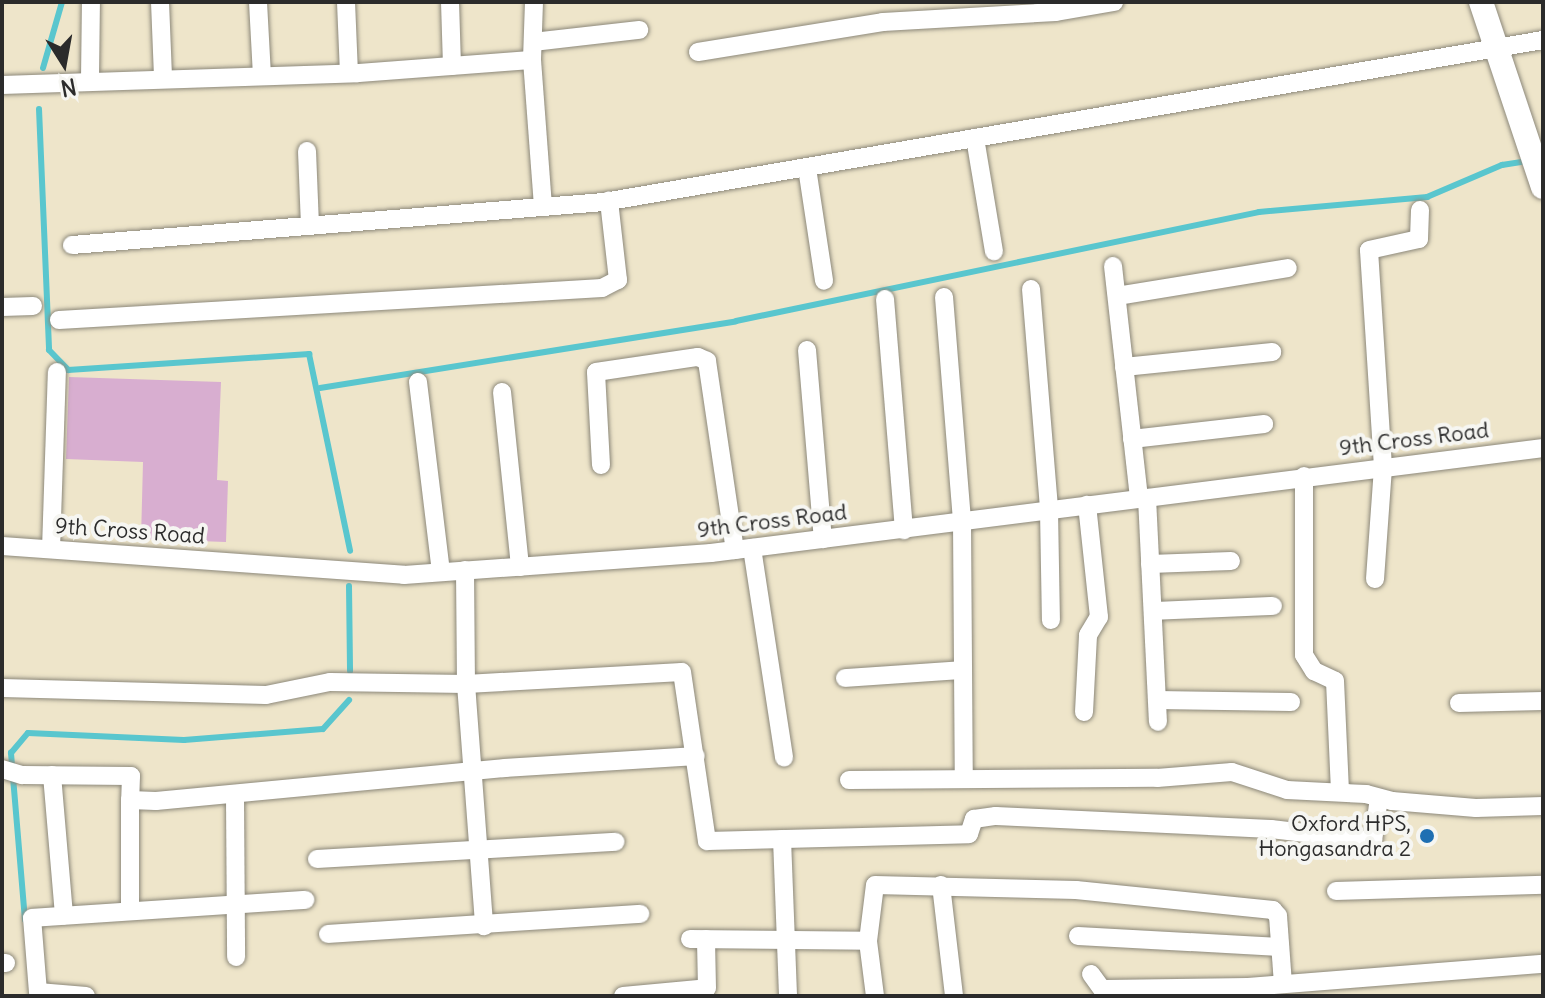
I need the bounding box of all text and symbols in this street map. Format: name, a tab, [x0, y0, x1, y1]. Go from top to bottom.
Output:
north arrow	[24, 24, 104, 104]
text: N	[58, 72, 79, 103]
street label: 9th Cross Road	[1338, 417, 1490, 461]
street label: 9th Cross Road	[696, 499, 848, 543]
street label: 9th Cross Road	[54, 513, 206, 549]
place label: Oxford HPS, Hongasandra 2	[1258, 810, 1411, 862]
marker: Oxford HPS, Hongasandra 2	[1418, 827, 1436, 845]

